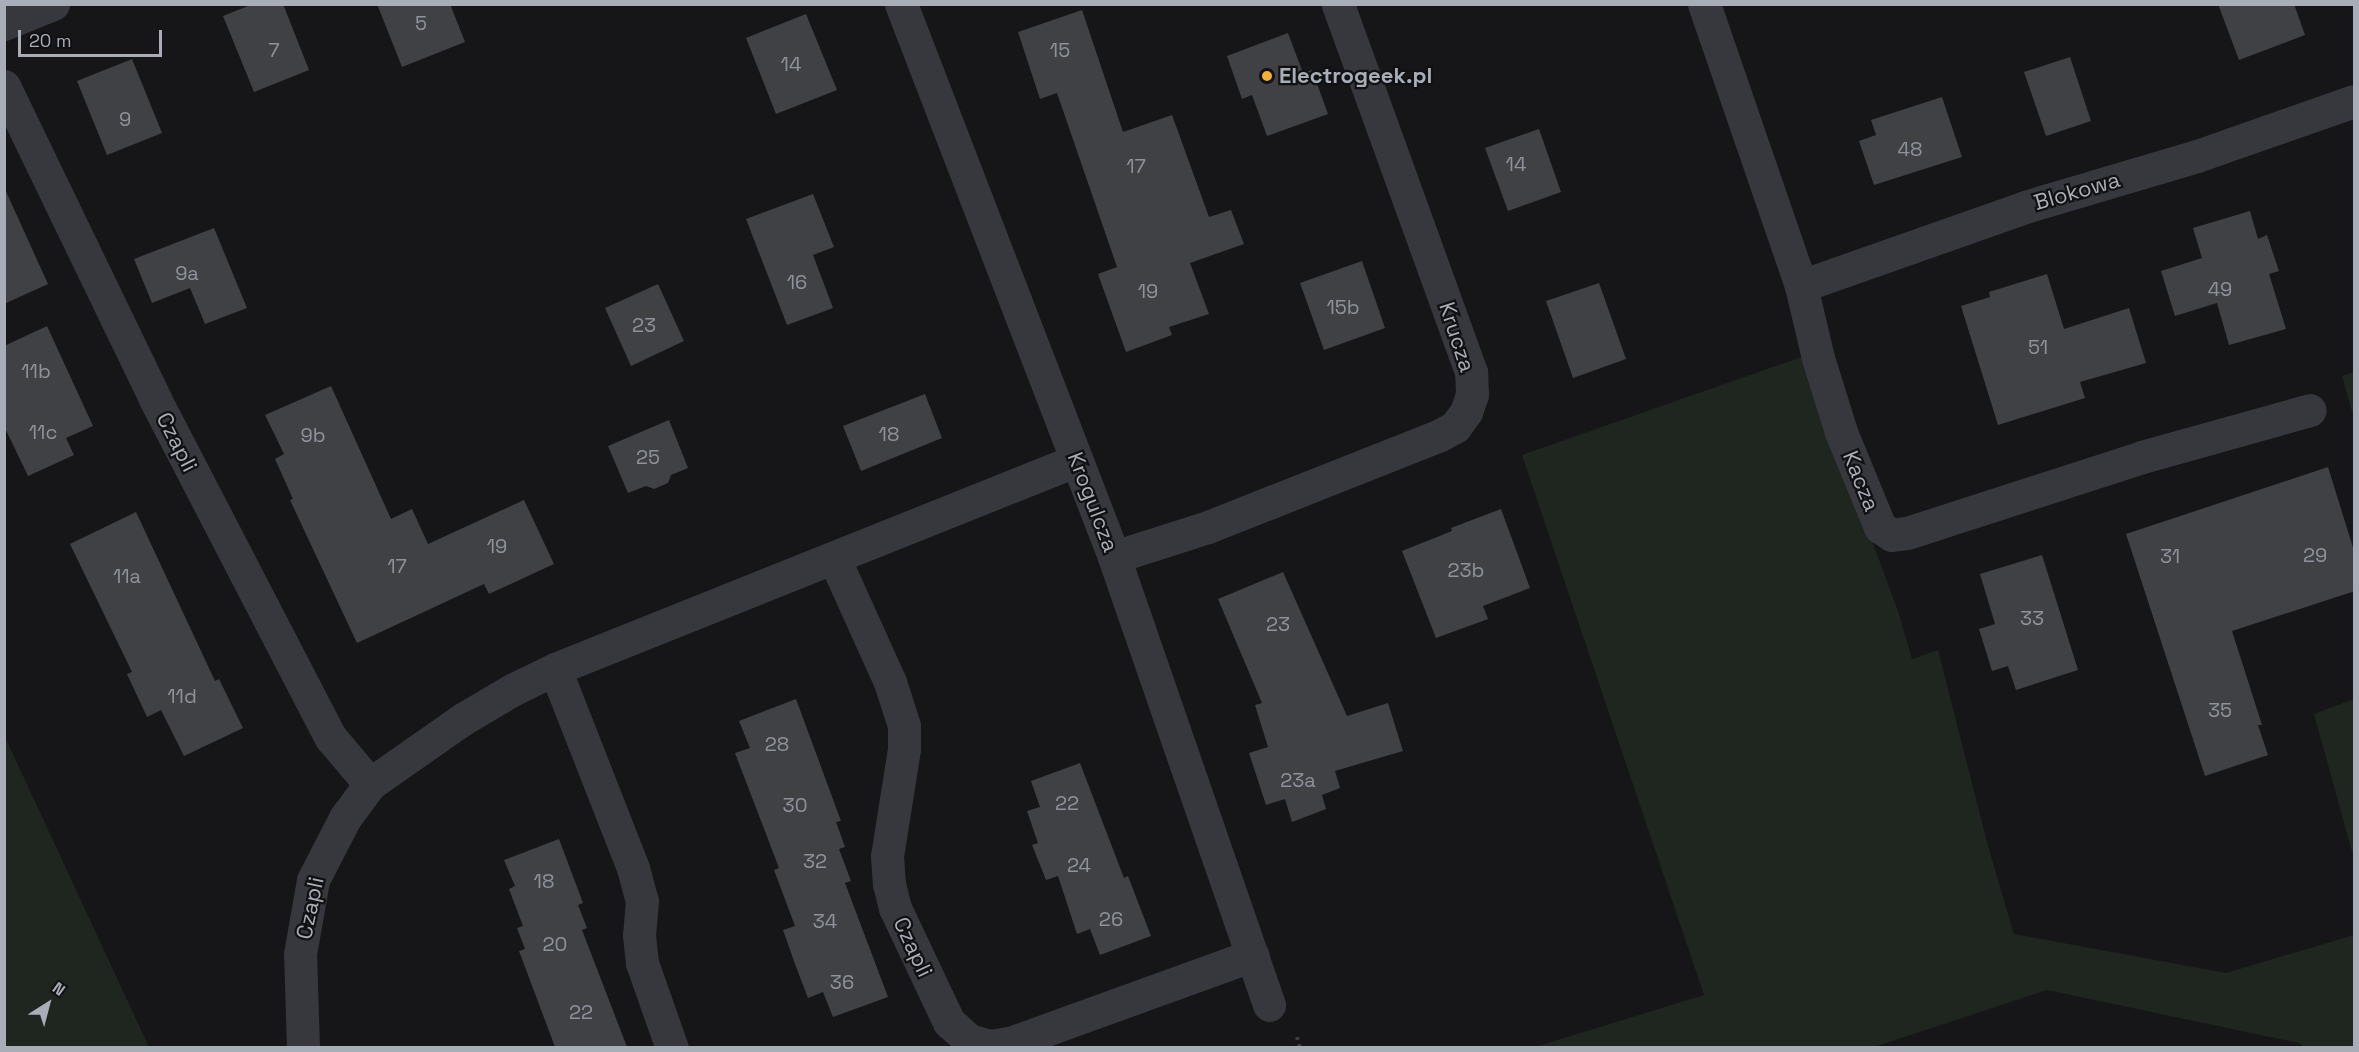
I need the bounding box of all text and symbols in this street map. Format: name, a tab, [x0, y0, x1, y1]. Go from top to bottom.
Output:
house number: 5	[415, 11, 427, 35]
scale bar	[21, 18, 165, 56]
text: 20 m	[29, 29, 72, 52]
house number: 7	[268, 38, 280, 62]
house number: 15	[1050, 38, 1070, 62]
house number: 14	[781, 52, 801, 76]
place label: Electrogeek.pl	[1279, 63, 1432, 89]
marker: Electrogeek.pl	[1260, 69, 1274, 83]
house number: 9	[119, 107, 131, 131]
house number: 48	[1898, 137, 1922, 161]
house number: 14	[1506, 152, 1526, 176]
house number: 17	[1126, 154, 1146, 178]
street label: Blokowa	[2031, 166, 2123, 216]
house number: 9a	[175, 261, 199, 285]
house number: 16	[787, 270, 807, 294]
house number: 49	[2208, 277, 2232, 301]
house number: 19	[1138, 279, 1158, 303]
house number: 15b	[1326, 295, 1360, 319]
street label: Krucza	[1433, 299, 1481, 375]
house number: 23	[632, 313, 656, 337]
house number: 51	[2028, 335, 2048, 359]
house number: 11b	[21, 359, 51, 383]
street label: Czapli	[151, 408, 203, 476]
house number: 11c	[29, 420, 57, 444]
house number: 18	[879, 422, 899, 446]
house number: 9b	[300, 423, 326, 447]
house number: 25	[636, 445, 660, 469]
street label: Kacza	[1837, 447, 1885, 515]
street label: Krogulcza	[1062, 448, 1124, 556]
house number: 19	[487, 534, 507, 558]
house number: 29	[2303, 543, 2327, 567]
house number: 31	[2160, 544, 2180, 568]
house number: 17	[387, 554, 407, 578]
house number: 23b	[1448, 558, 1484, 582]
house number: 11a	[113, 564, 141, 588]
house number: 33	[2020, 606, 2044, 630]
house number: 23	[1266, 612, 1290, 636]
house number: 11d	[167, 684, 197, 708]
house number: 35	[2208, 698, 2232, 722]
house number: 28	[765, 732, 789, 756]
house number: 23a	[1280, 768, 1316, 792]
house number: 22	[1055, 791, 1079, 815]
house number: 30	[783, 793, 807, 817]
house number: 32	[803, 849, 827, 873]
house number: 24	[1067, 853, 1091, 877]
house number: 18	[534, 869, 554, 893]
street label: Czapli	[291, 874, 329, 942]
house number: 26	[1099, 907, 1123, 931]
house number: 34	[813, 909, 837, 933]
street label: Czapli	[888, 913, 938, 981]
house number: 20	[543, 932, 567, 956]
house number: 36	[830, 970, 854, 994]
north arrow	[18, 974, 78, 1034]
text: N	[48, 977, 69, 1001]
house number: 22	[569, 1000, 593, 1024]

